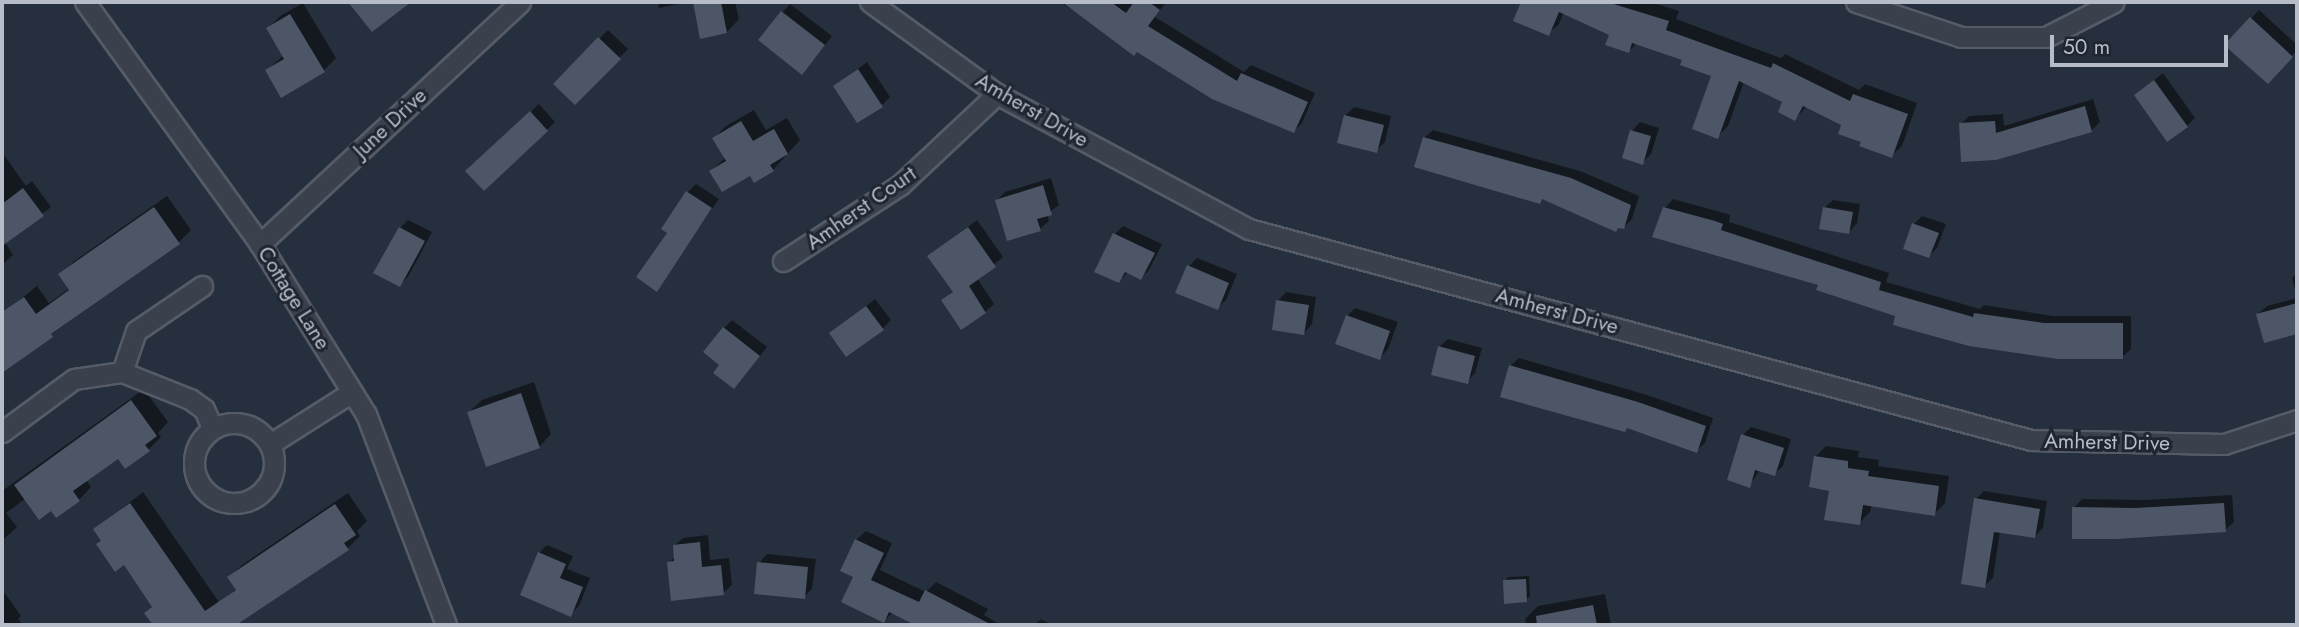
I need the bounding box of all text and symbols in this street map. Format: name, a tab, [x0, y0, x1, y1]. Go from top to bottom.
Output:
scale bar	[2054, 21, 2232, 65]
text: 50 m	[2063, 32, 2110, 62]
street label: Amherst Drive	[971, 68, 1093, 152]
street label: June Drive	[348, 83, 432, 163]
street label: Amherst Court	[801, 161, 921, 255]
street label: Cottage Lane	[252, 242, 336, 354]
street label: Amherst Drive	[1493, 283, 1621, 339]
street label: Amherst Drive	[2044, 428, 2170, 456]

